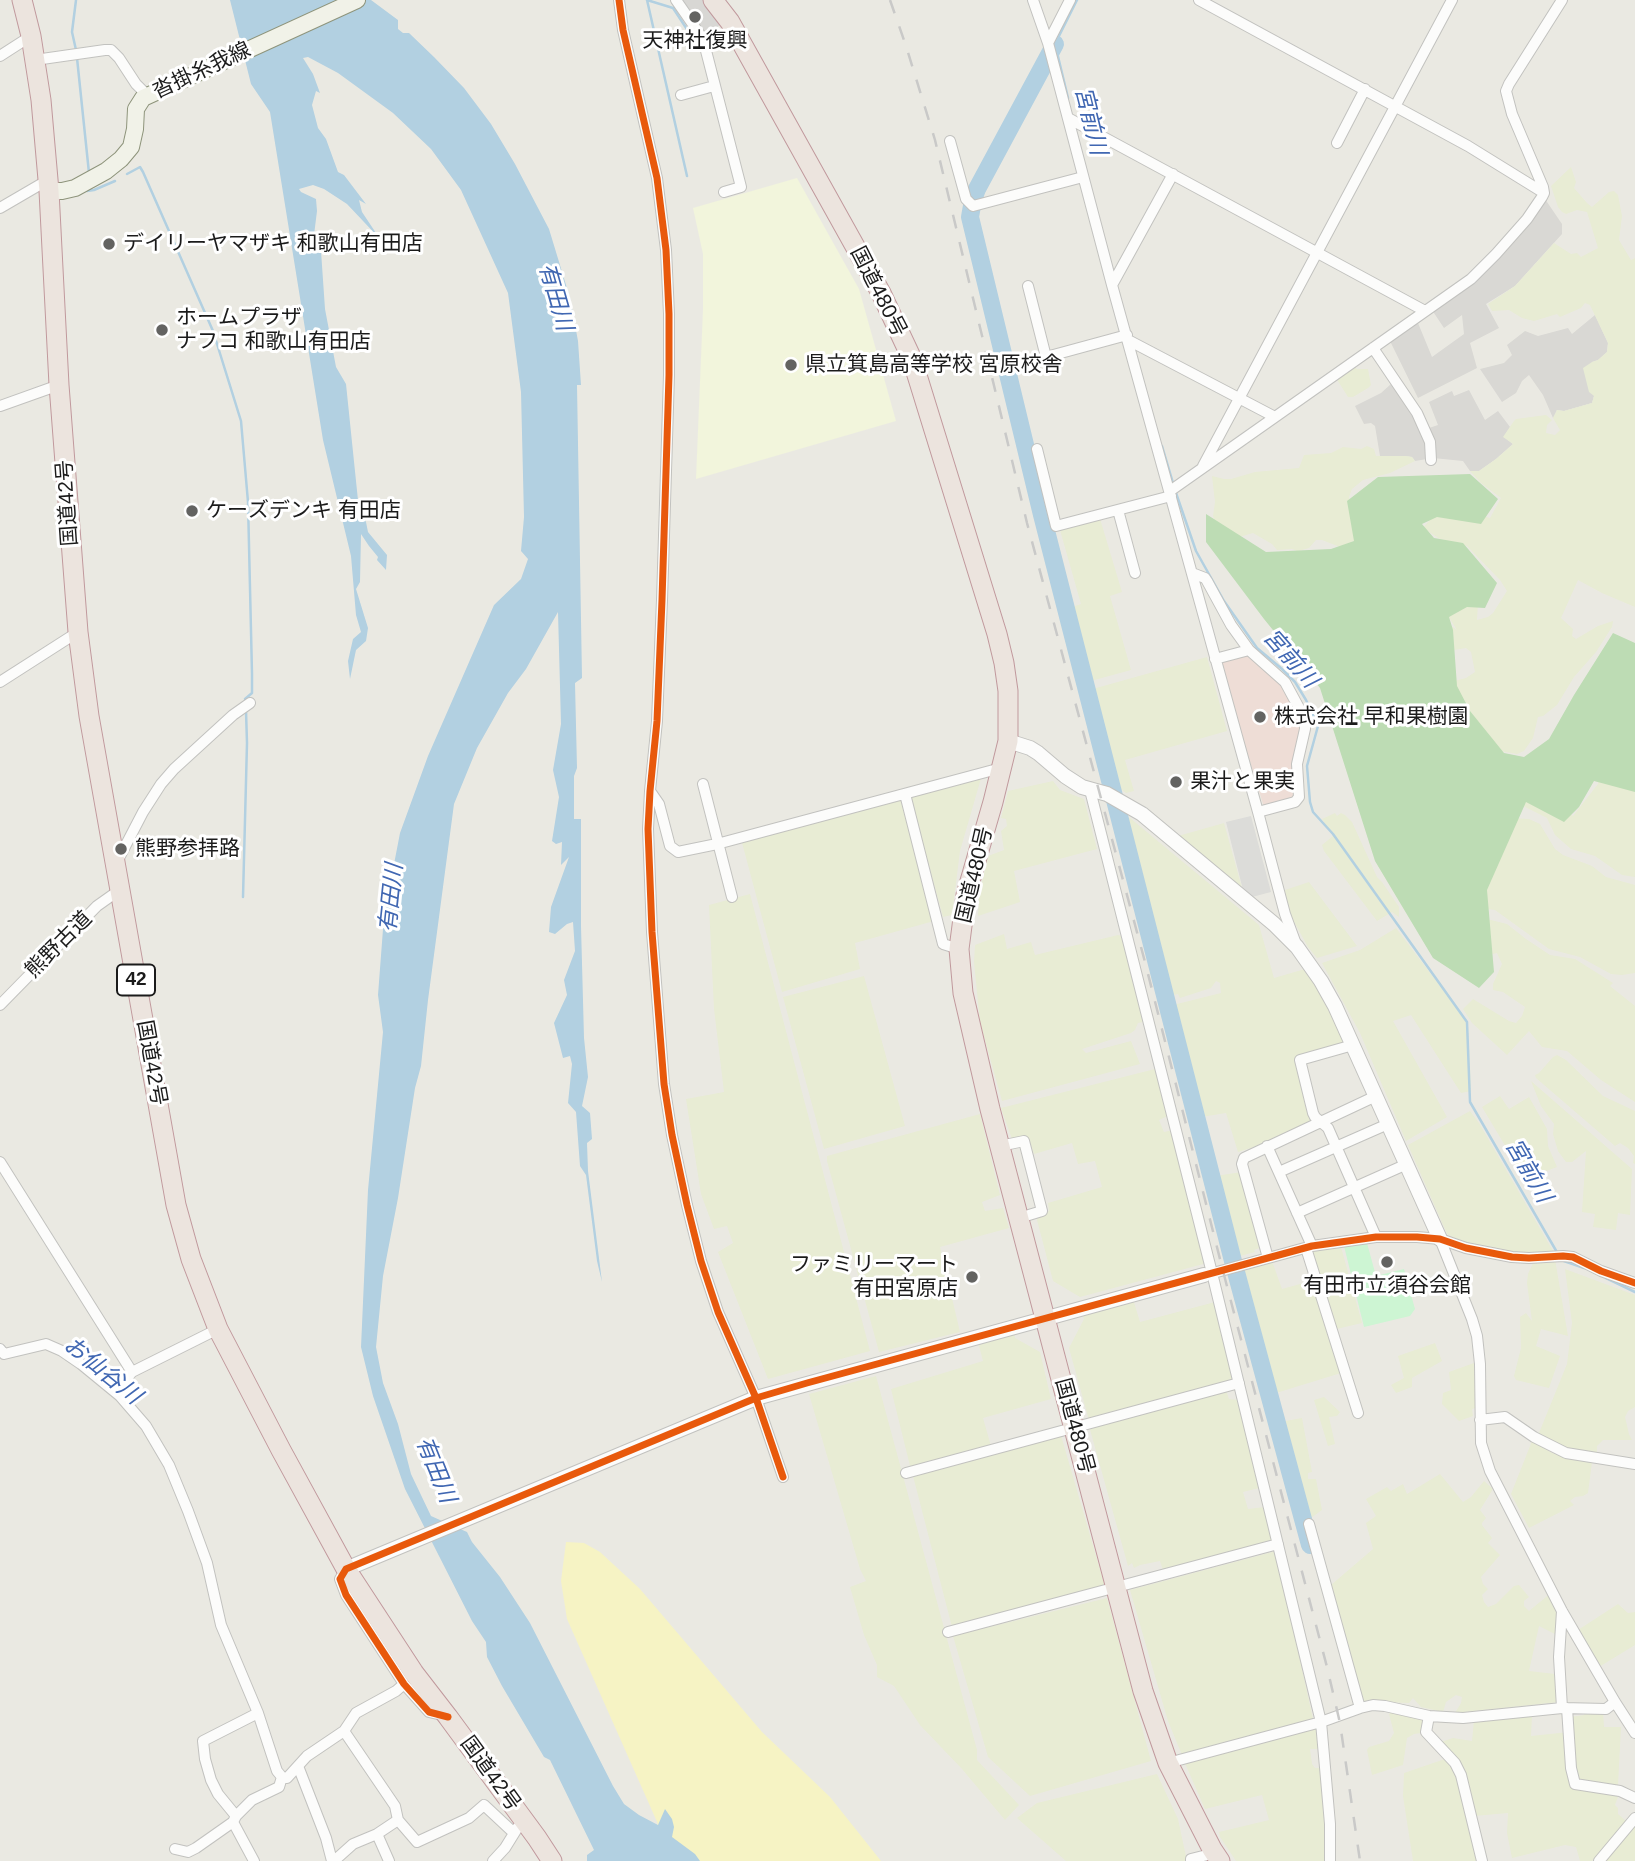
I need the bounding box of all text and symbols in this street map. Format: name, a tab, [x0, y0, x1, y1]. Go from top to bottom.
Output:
marker: 天神社復興	[687, 9, 703, 25]
place label: 天神社復興	[643, 28, 747, 54]
street label: 沓掛糸我線	[149, 37, 255, 105]
water label: 宮前川	[1068, 84, 1112, 158]
place label: デイリーヤマザキ 和歌山有田店	[123, 231, 423, 257]
marker: デイリーヤマザキ 和歌山有田店	[101, 236, 117, 252]
street label: 国道480号	[845, 243, 911, 341]
water label: 有田川	[532, 260, 578, 334]
place label: ホームプラザ ナフコ 和歌山有田店	[176, 305, 371, 355]
marker: ホームプラザ ナフコ 和歌山有田店	[154, 322, 170, 338]
place label: 県立箕島高等学校 宮原校舎	[805, 352, 1063, 378]
marker: 県立箕島高等学校 宮原校舎	[783, 357, 799, 373]
street label: 国道42号	[52, 459, 84, 547]
place label: ケーズデンキ 有田店	[206, 498, 401, 524]
marker: ケーズデンキ 有田店	[184, 503, 200, 519]
water label: 宮前川	[1257, 624, 1323, 694]
place label: 株式会社 早和果樹園	[1274, 704, 1469, 730]
marker: 株式会社 早和果樹園	[1252, 709, 1268, 725]
place label: 果汁と果実	[1190, 769, 1295, 795]
marker: 果汁と果実	[1168, 774, 1184, 790]
street label: 国道480号	[952, 824, 998, 926]
place label: 熊野参拝路	[135, 836, 240, 862]
marker: 熊野参拝路	[113, 841, 129, 857]
water label: 有田川	[375, 862, 409, 934]
street label: 熊野古道	[20, 906, 98, 984]
road number: 42	[117, 964, 155, 996]
street label: 国道42号	[131, 1018, 171, 1108]
water label: 宮前川	[1499, 1134, 1557, 1208]
place label: ファミリーマート 有田宮原店	[790, 1252, 958, 1302]
marker: 有田市立須谷会館	[1379, 1254, 1395, 1270]
marker: ファミリーマート 有田宮原店	[964, 1269, 980, 1285]
place label: 有田市立須谷会館	[1303, 1273, 1471, 1299]
water label: お仙谷川	[58, 1331, 146, 1411]
street label: 国道480号	[1049, 1375, 1099, 1477]
water label: 有田川	[409, 1433, 461, 1507]
street label: 国道42号	[454, 1732, 526, 1816]

